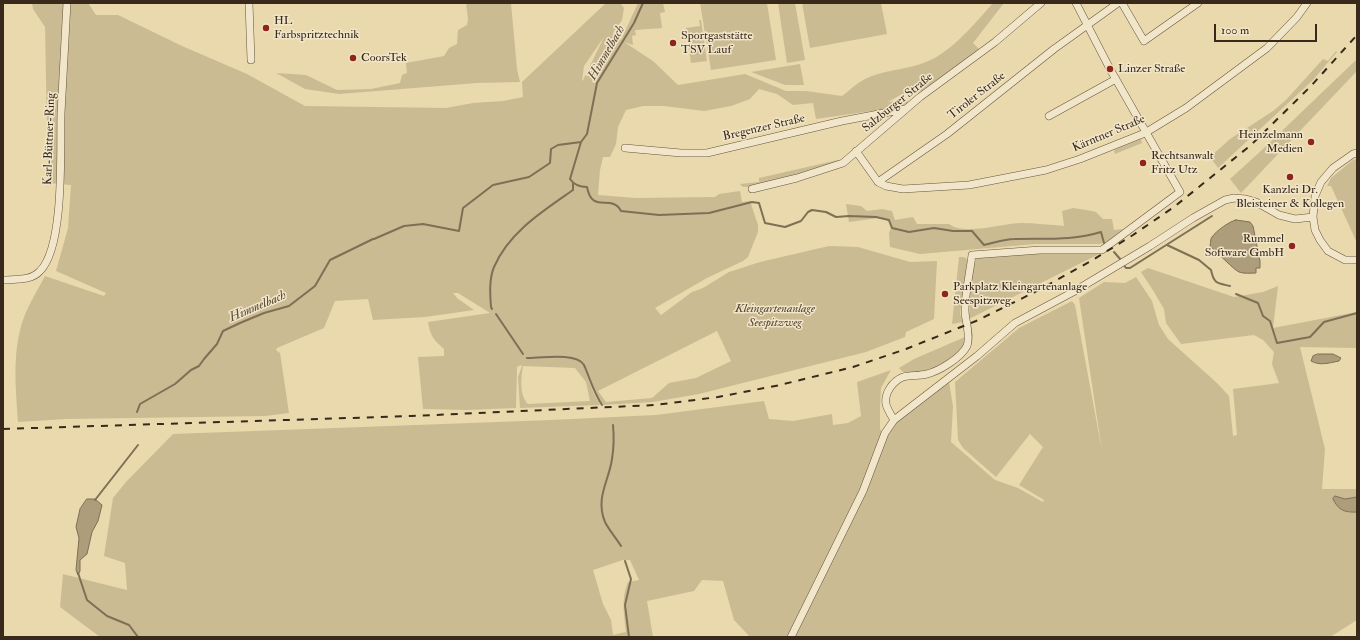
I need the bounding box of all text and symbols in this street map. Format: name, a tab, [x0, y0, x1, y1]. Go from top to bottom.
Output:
place label: HL Farbspritztechnik	[274, 14, 359, 42]
scale bar	[1216, 16, 1319, 42]
marker: HL Farbspritztechnik	[261, 23, 271, 33]
water label: Himmelbach	[585, 23, 629, 83]
text: 100 m	[1221, 23, 1249, 38]
place label: Sportgaststätte TSV Lauf	[681, 29, 752, 57]
marker: Sportgaststätte TSV Lauf	[668, 38, 678, 48]
place label: CoorsTek	[361, 51, 407, 65]
marker: CoorsTek	[348, 53, 358, 63]
place label: Linzer Straße	[1118, 62, 1185, 76]
marker: Linzer Straße	[1105, 64, 1115, 74]
street label: Tiroler Straße	[946, 69, 1008, 123]
street label: Salzburger Straße	[860, 70, 936, 136]
street label: Karl-Büttner-Ring	[41, 93, 59, 185]
street label: Bregenzer Straße	[722, 112, 806, 144]
street label: Kärntner Straße	[1071, 112, 1147, 156]
place label: Heinzelmann Medien	[1238, 128, 1303, 156]
marker: Heinzelmann Medien	[1306, 137, 1316, 147]
place label: Rechtsanwalt Fritz Utz	[1151, 149, 1214, 177]
marker: Rechtsanwalt Fritz Utz	[1138, 158, 1148, 168]
marker: Kanzlei Dr. Bleisteiner & Kollegen	[1285, 172, 1295, 182]
place label: Kanzlei Dr. Bleisteiner & Kollegen	[1236, 183, 1344, 211]
place label: Rummel Software GmbH	[1205, 232, 1284, 260]
marker: Rummel Software GmbH	[1287, 241, 1297, 251]
place label: Parkplatz Kleingartenanlage Seespitzweg	[953, 280, 1087, 308]
water label: Himmelbach	[227, 288, 289, 326]
marker: Parkplatz Kleingartenanlage Seespitzweg	[940, 289, 950, 299]
park label: Kleingartenanlage Seespitzweg	[735, 302, 815, 330]

